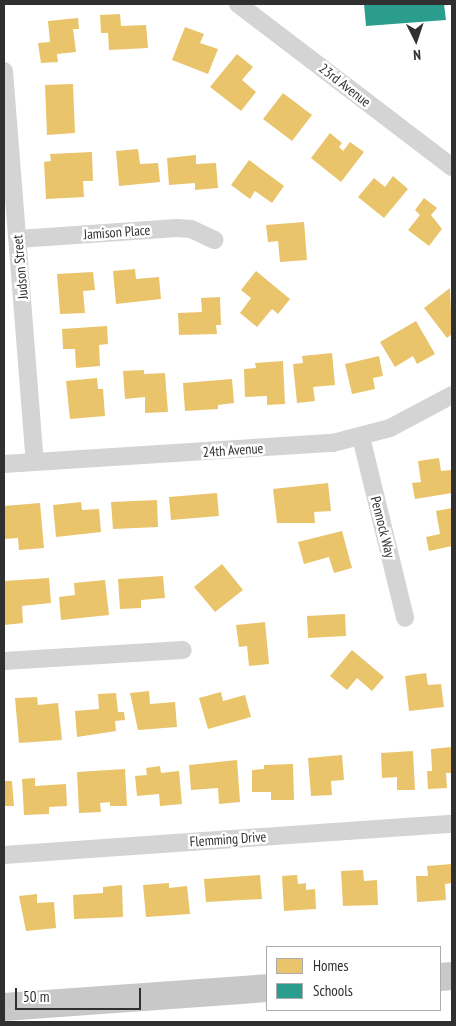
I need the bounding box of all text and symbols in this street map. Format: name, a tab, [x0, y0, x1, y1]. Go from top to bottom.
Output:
north arrow	[391, 15, 441, 65]
text: N	[413, 46, 421, 64]
street label: 23rd Avenue	[316, 60, 374, 110]
street label: Jamison Place	[83, 221, 151, 243]
street label: Judson Street	[9, 234, 31, 300]
street label: 24th Avenue	[202, 439, 264, 461]
street label: Pennock Way	[367, 494, 399, 560]
street label: Flemming Drive	[189, 828, 267, 850]
legend	[266, 946, 441, 1011]
text: Homes	[313, 956, 349, 975]
scale bar	[18, 978, 144, 1010]
text: Schools	[313, 981, 353, 1000]
text: 50 m	[23, 987, 49, 1006]

